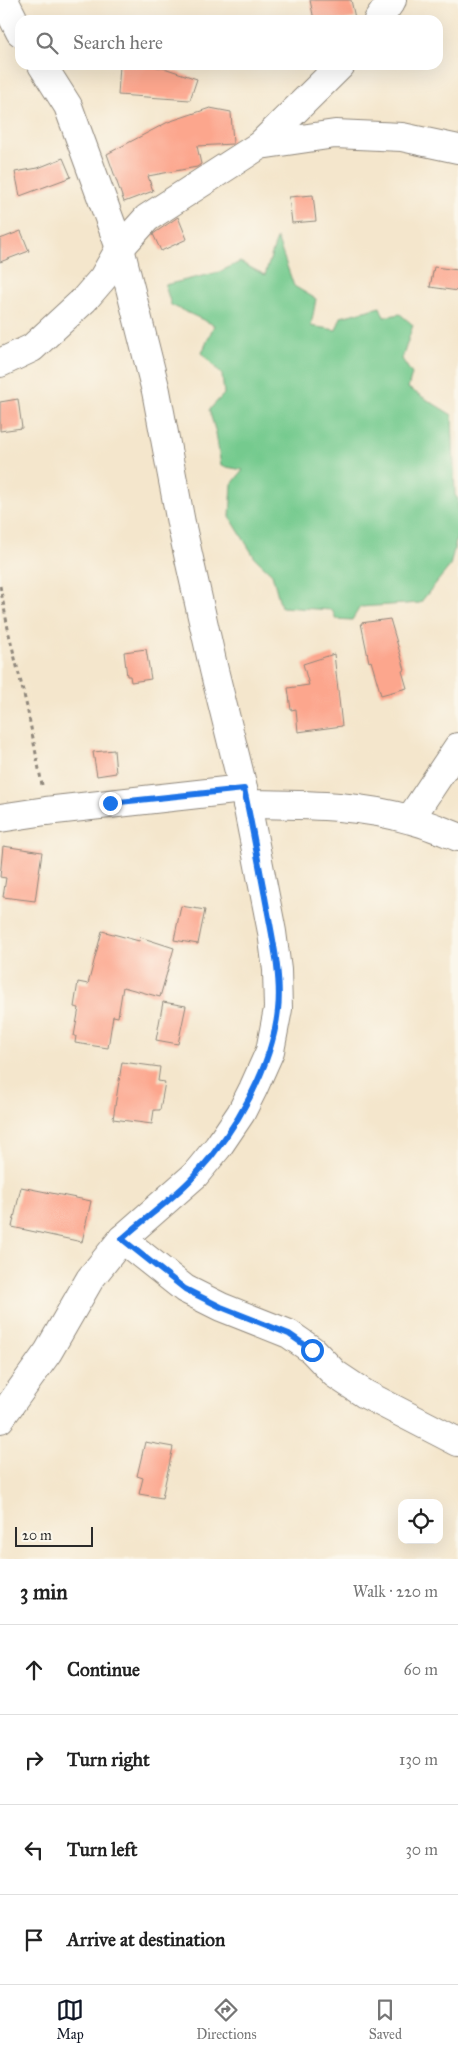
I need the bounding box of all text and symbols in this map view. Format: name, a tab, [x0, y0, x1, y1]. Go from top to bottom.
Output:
search box	[15, 15, 443, 70]
icon: search	[33, 29, 61, 57]
text: Search here	[73, 31, 163, 54]
route end	[99, 792, 122, 815]
route start	[301, 1339, 324, 1362]
map controls	[398, 1499, 443, 1544]
button: locate	[398, 1499, 443, 1544]
scale bar	[15, 1524, 92, 1547]
text: 20 m	[22, 1527, 52, 1544]
text: 3 min	[20, 1579, 68, 1605]
text: Walk · 220 m	[353, 1582, 438, 1601]
icon: ahead	[20, 1656, 48, 1684]
text: Continue	[67, 1658, 140, 1681]
text: 60 m	[404, 1660, 438, 1679]
icon: right	[20, 1746, 48, 1774]
text: Turn right	[67, 1748, 150, 1771]
text: 130 m	[399, 1750, 438, 1769]
icon: left	[20, 1836, 48, 1864]
text: Turn left	[67, 1838, 137, 1861]
text: 30 m	[405, 1840, 438, 1859]
icon: arrive	[20, 1926, 48, 1954]
text: Arrive at destination	[67, 1928, 225, 1951]
tab: Map	[56, 1996, 84, 2043]
tab: Directions	[196, 1996, 257, 2043]
tab: Saved	[369, 1996, 402, 2043]

